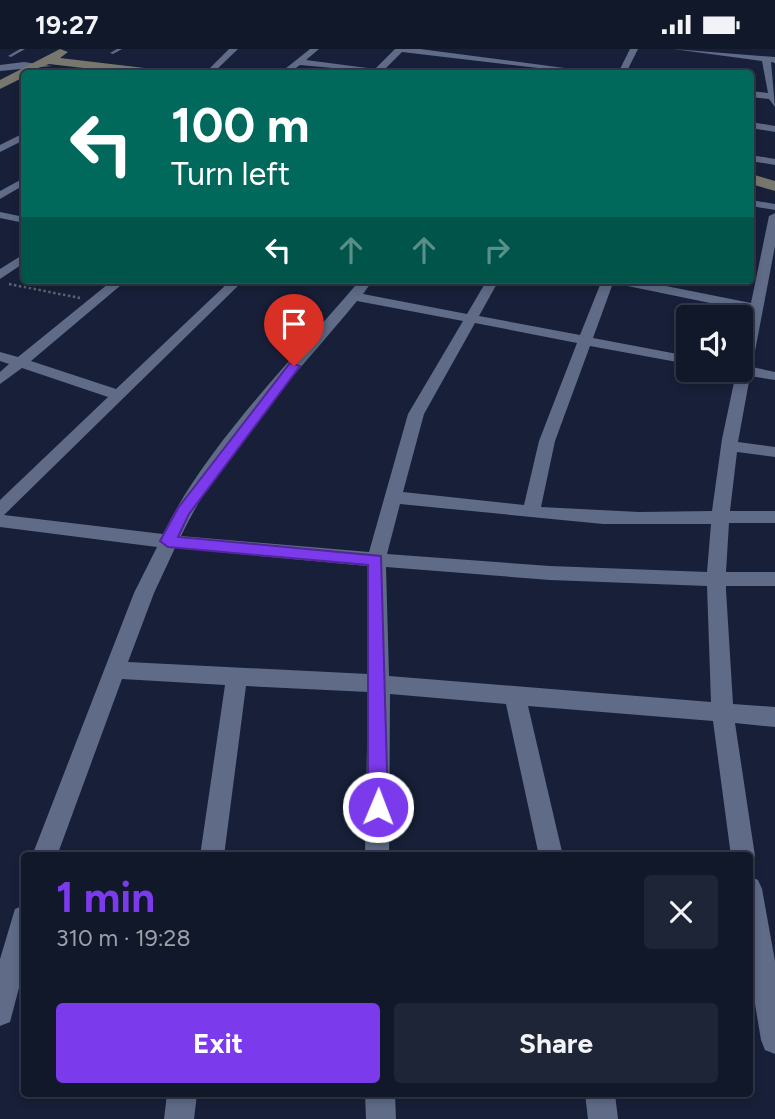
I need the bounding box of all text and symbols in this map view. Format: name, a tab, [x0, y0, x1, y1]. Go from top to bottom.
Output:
text: 19:27	[35, 9, 98, 41]
text: 100 m	[171, 95, 310, 154]
icon: left	[56, 98, 147, 189]
text: Turn left	[171, 155, 290, 193]
icon: left	[259, 231, 297, 269]
icon: ahead	[332, 231, 370, 269]
icon: ahead	[405, 231, 443, 269]
icon: right	[478, 231, 516, 269]
pin	[264, 294, 324, 366]
icon: arrive	[275, 305, 313, 343]
map controls	[676, 305, 753, 382]
button: sound	[676, 305, 753, 382]
position arrow	[341, 770, 415, 844]
text: 1 min	[56, 872, 155, 923]
button: close	[644, 875, 718, 949]
text: 310 m · 19:28	[56, 924, 191, 952]
button: Exit	[56, 1003, 380, 1083]
button: Share	[394, 1003, 718, 1083]

